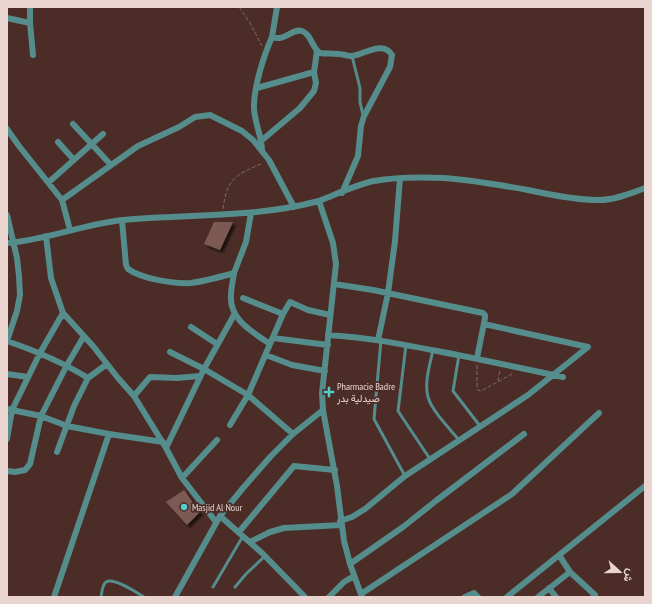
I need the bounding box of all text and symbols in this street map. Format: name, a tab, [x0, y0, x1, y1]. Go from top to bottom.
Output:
place label: Pharmacie Badre صيدلية بدر	[336, 380, 395, 405]
marker: Pharmacie Badre صيدلية بدر	[324, 387, 334, 397]
place label: Masjid Al Nour	[192, 501, 242, 514]
marker: Masjid Al Nour	[179, 502, 189, 512]
north arrow	[600, 552, 640, 592]
text: ش	[620, 567, 638, 584]

